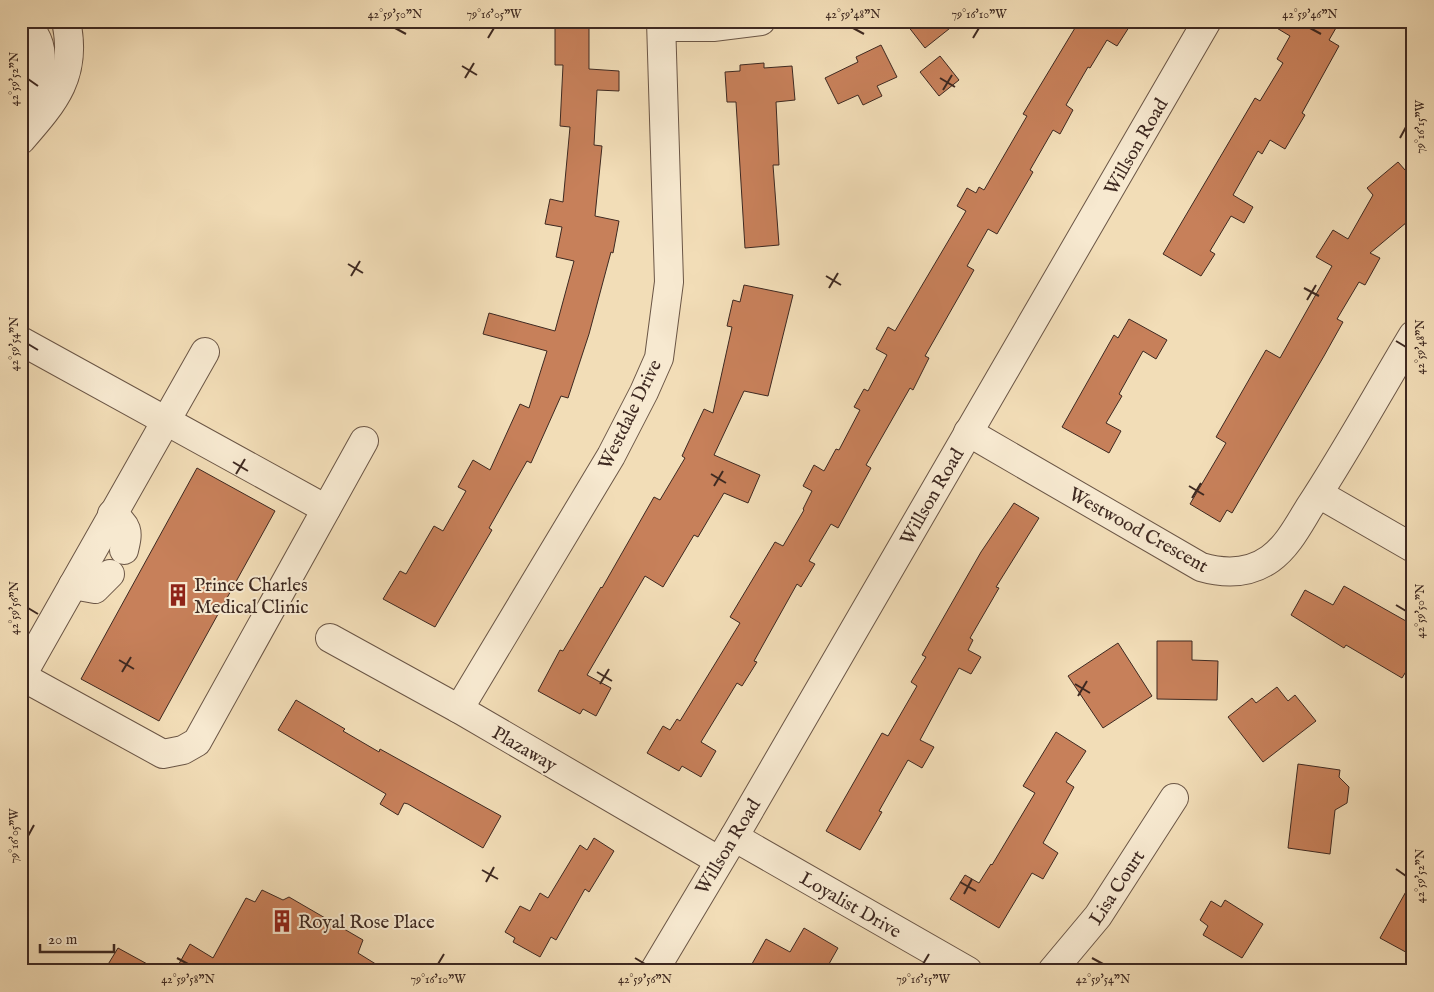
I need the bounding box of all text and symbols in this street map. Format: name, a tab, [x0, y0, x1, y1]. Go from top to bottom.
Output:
text: 42°59'50"N	[368, 7, 423, 22]
text: 79°16'05"W	[466, 7, 522, 22]
text: 42°59'48"N	[825, 7, 881, 22]
text: 79°16'10"W	[951, 7, 1007, 22]
text: 42°59'46"N	[1282, 7, 1338, 22]
text: 42°59'52"N	[7, 51, 22, 106]
street label: Willson Road	[1099, 94, 1174, 200]
text: 79°16'15"W	[1413, 100, 1428, 154]
text: 42°59'54"N	[7, 316, 22, 371]
text: 42°59'48"N	[1413, 319, 1428, 375]
street label: Westdale Drive	[594, 356, 668, 474]
street label: Willson Road	[895, 444, 970, 550]
street label: Westwood Crescent	[1064, 483, 1212, 579]
place label: Prince Charles Medical Clinic	[194, 574, 308, 620]
text: 42°59'56"N	[7, 580, 22, 635]
building icon: Prince Charles Medical Clinic	[165, 582, 191, 608]
text: 42°59'50"N	[1413, 583, 1428, 638]
street label: Plazaway	[487, 722, 561, 778]
street label: Willson Road	[691, 794, 767, 899]
text: 79°16'05"W	[7, 808, 22, 864]
street label: Lisa Court	[1085, 846, 1151, 930]
text: 42°59'52"N	[1413, 848, 1428, 903]
street label: Loyalist Drive	[795, 867, 905, 945]
building icon: Royal Rose Place	[269, 908, 295, 934]
place label: Royal Rose Place	[298, 911, 435, 935]
scale bar	[40, 922, 114, 954]
text: 20 m	[48, 930, 78, 949]
text: 42°59'58"N	[161, 972, 215, 987]
text: 79°16'10"W	[410, 972, 466, 987]
text: 42°59'56"N	[618, 972, 673, 987]
text: 79°16'15"W	[896, 972, 950, 987]
text: 42°59'54"N	[1076, 972, 1131, 987]

